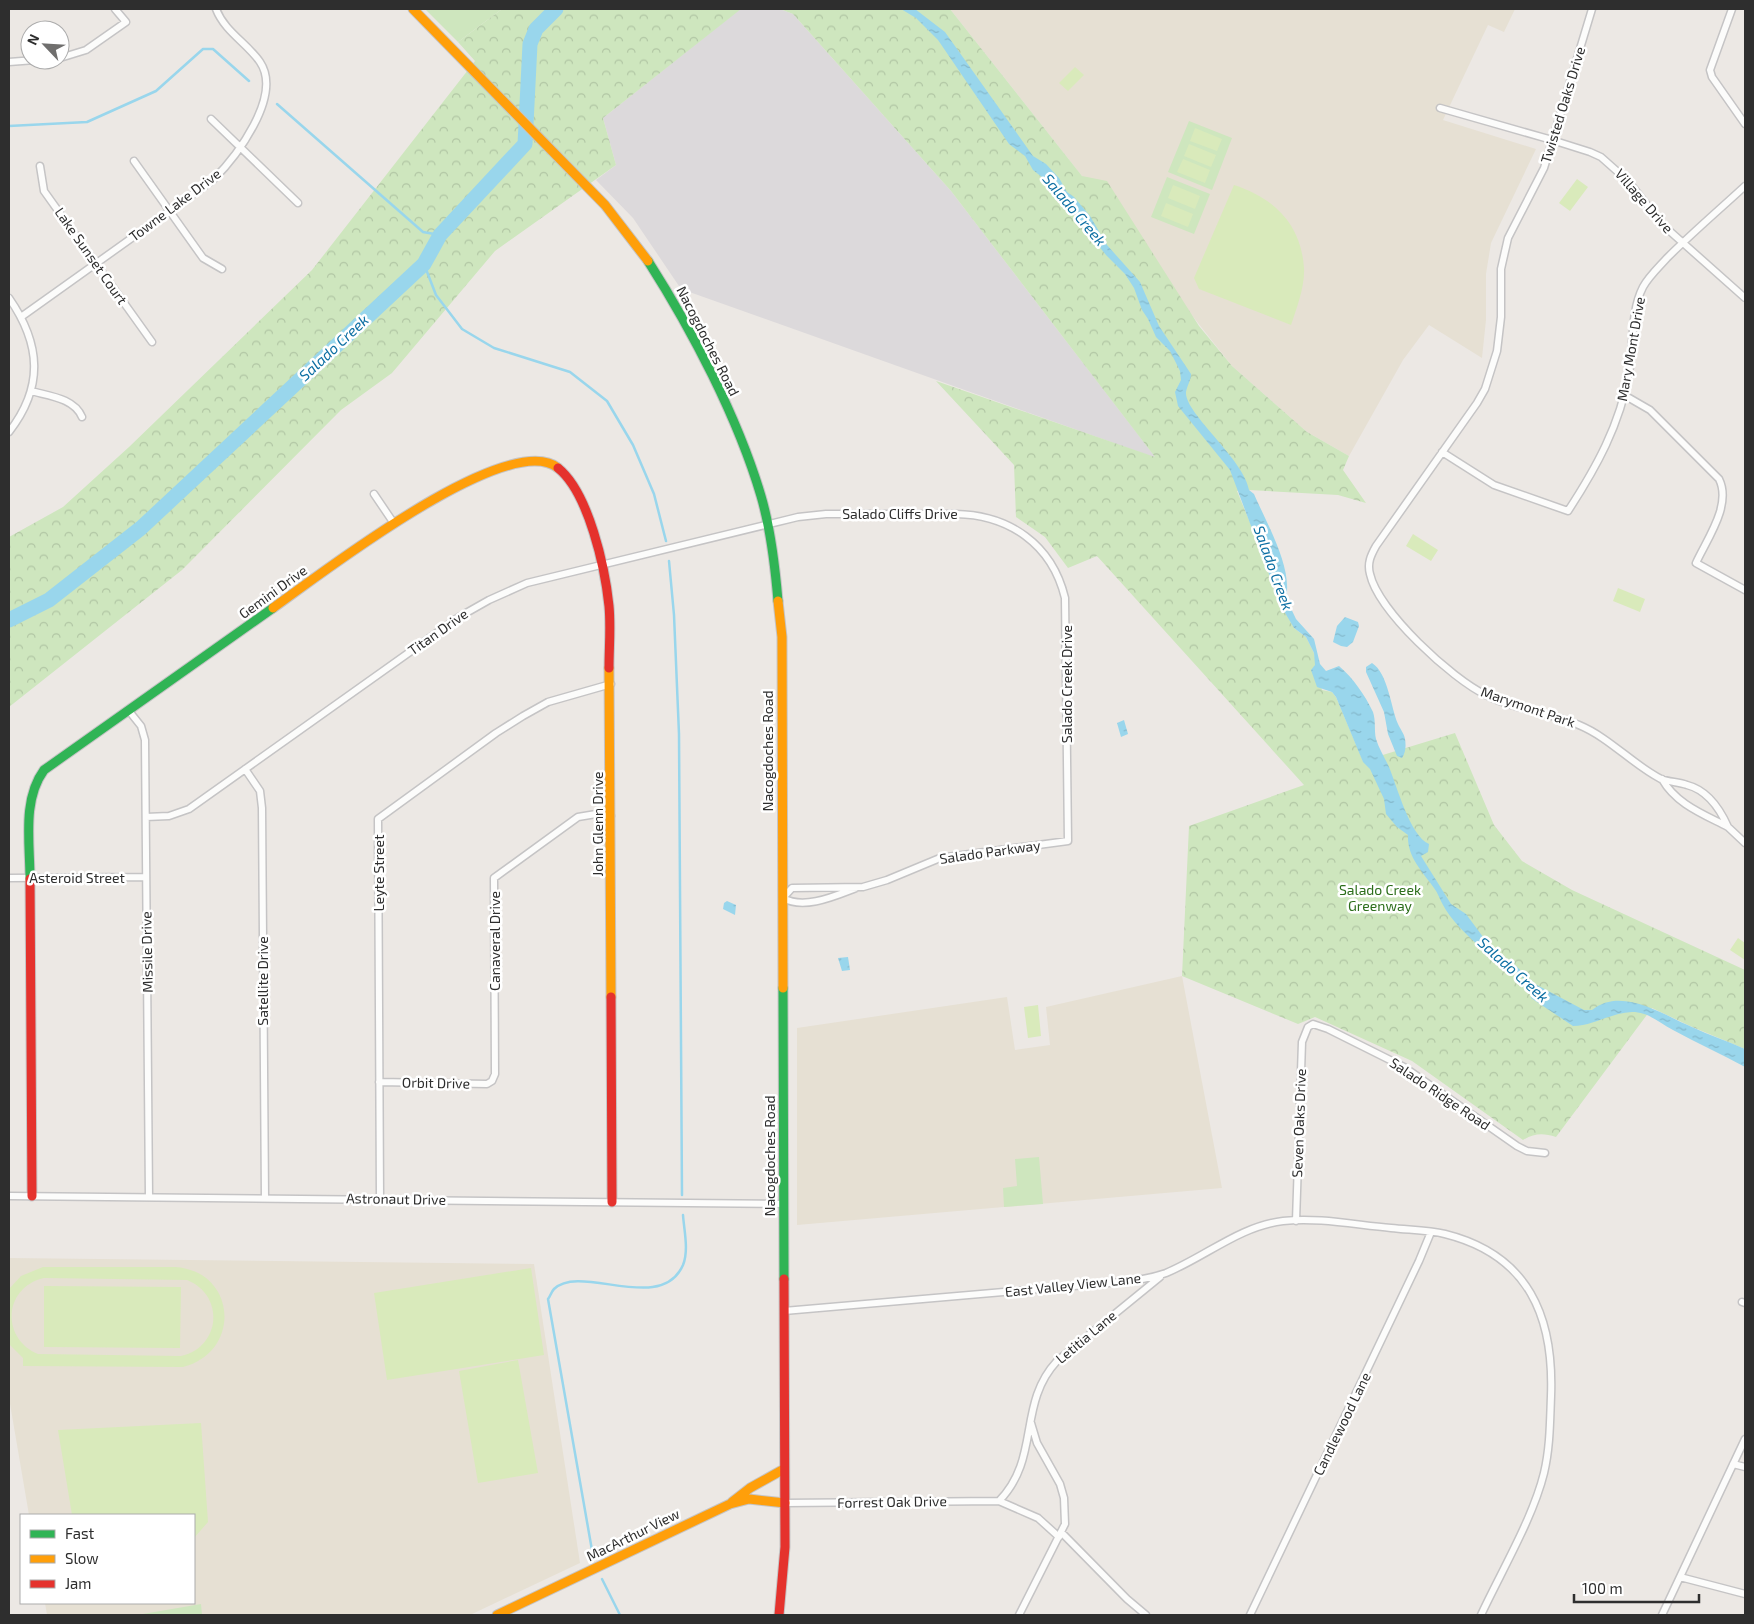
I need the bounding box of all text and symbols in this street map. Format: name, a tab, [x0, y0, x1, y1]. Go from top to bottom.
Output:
north arrow	[20, 20, 70, 70]
text: N	[23, 31, 43, 47]
street label: Twisted Oaks Drive	[1537, 45, 1588, 165]
street label: Towne Lake Drive	[125, 165, 224, 245]
street label: Village Drive	[1612, 165, 1677, 236]
water label: Salado Creek	[1039, 170, 1110, 249]
street label: Lake Sunset Court	[52, 204, 131, 307]
street label: Nacogdoches Road	[673, 283, 743, 399]
street label: Mary Mont Drive	[1613, 295, 1648, 403]
water label: Salado Creek	[295, 310, 372, 384]
street label: Salado Cliffs Drive	[842, 505, 958, 522]
water label: Salado Creek	[1250, 523, 1298, 613]
street label: Gemini Drive	[235, 561, 310, 622]
street label: Titan Drive	[405, 605, 471, 658]
street label: Salado Creek Drive	[1058, 625, 1075, 743]
street label: Marymont Park	[1479, 682, 1577, 731]
street label: Nacogdoches Road	[759, 691, 776, 811]
street label: John Glenn Drive	[589, 771, 606, 877]
street label: Leyte Street	[370, 835, 387, 911]
street label: Salado Parkway	[938, 836, 1042, 867]
street label: Asteroid Street	[29, 869, 125, 886]
park label: Salado Creek Greenway	[1339, 881, 1421, 914]
street label: Canaveral Drive	[486, 891, 503, 991]
street label: Missile Drive	[137, 911, 156, 993]
water label: Salado Creek	[1475, 933, 1553, 1006]
street label: Satellite Drive	[254, 936, 271, 1026]
street label: Salado Ridge Road	[1387, 1054, 1494, 1133]
street label: Seven Oaks Drive	[1288, 1068, 1309, 1178]
street label: Orbit Drive	[402, 1073, 470, 1092]
street label: Nacogdoches Road	[761, 1096, 778, 1216]
street label: Astronaut Drive	[346, 1189, 446, 1208]
street label: East Valley View Lane	[1004, 1269, 1142, 1300]
street label: Letitia Lane	[1052, 1306, 1119, 1367]
street label: Candlewood Lane	[1309, 1369, 1374, 1478]
street label: Forrest Oak Drive	[837, 1492, 947, 1511]
street label: MacArthur View	[583, 1504, 683, 1564]
legend	[20, 1514, 195, 1604]
text: Fast	[65, 1524, 95, 1542]
text: Slow	[65, 1549, 99, 1567]
scale bar	[1574, 1572, 1699, 1604]
text: Jam	[65, 1574, 91, 1592]
text: 100 m	[1582, 1579, 1623, 1597]

